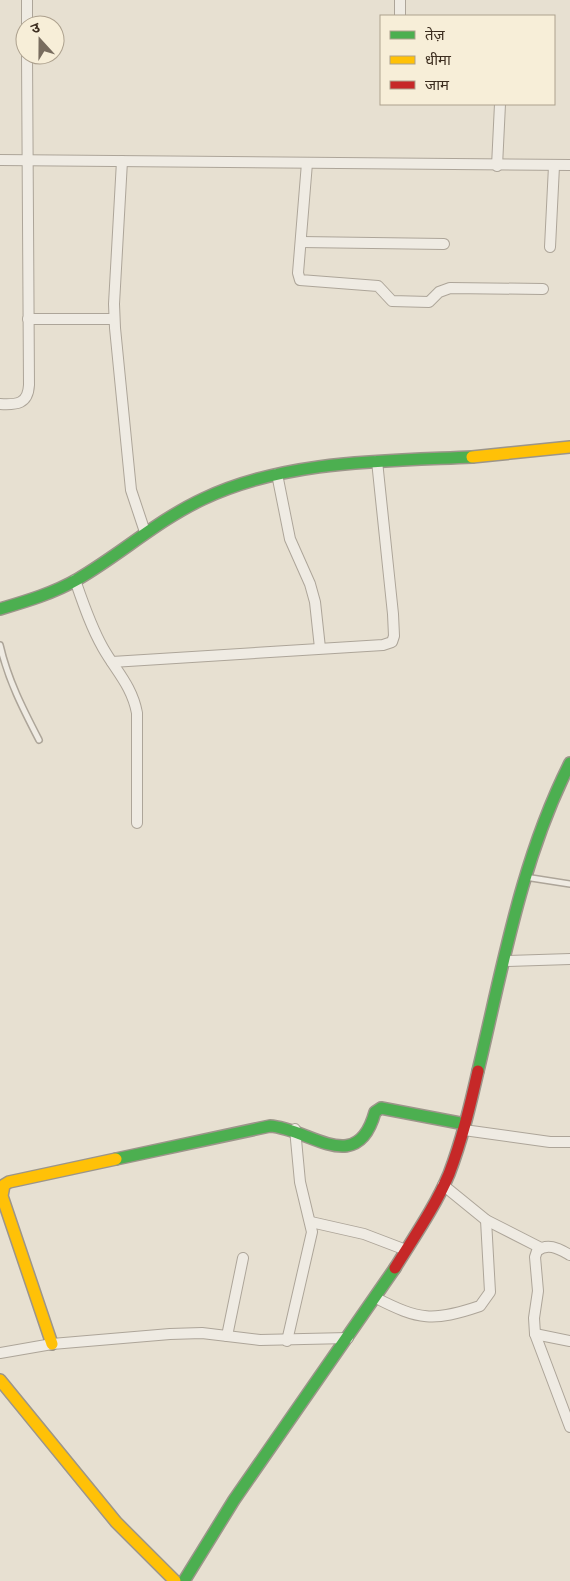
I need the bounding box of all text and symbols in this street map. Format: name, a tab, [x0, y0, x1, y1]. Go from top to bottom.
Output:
north arrow	[15, 15, 65, 65]
legend	[380, 15, 555, 105]
text: उ	[28, 17, 43, 38]
text: तेज़	[425, 24, 446, 44]
text: धीमा	[425, 49, 452, 69]
text: जाम	[425, 74, 450, 94]

